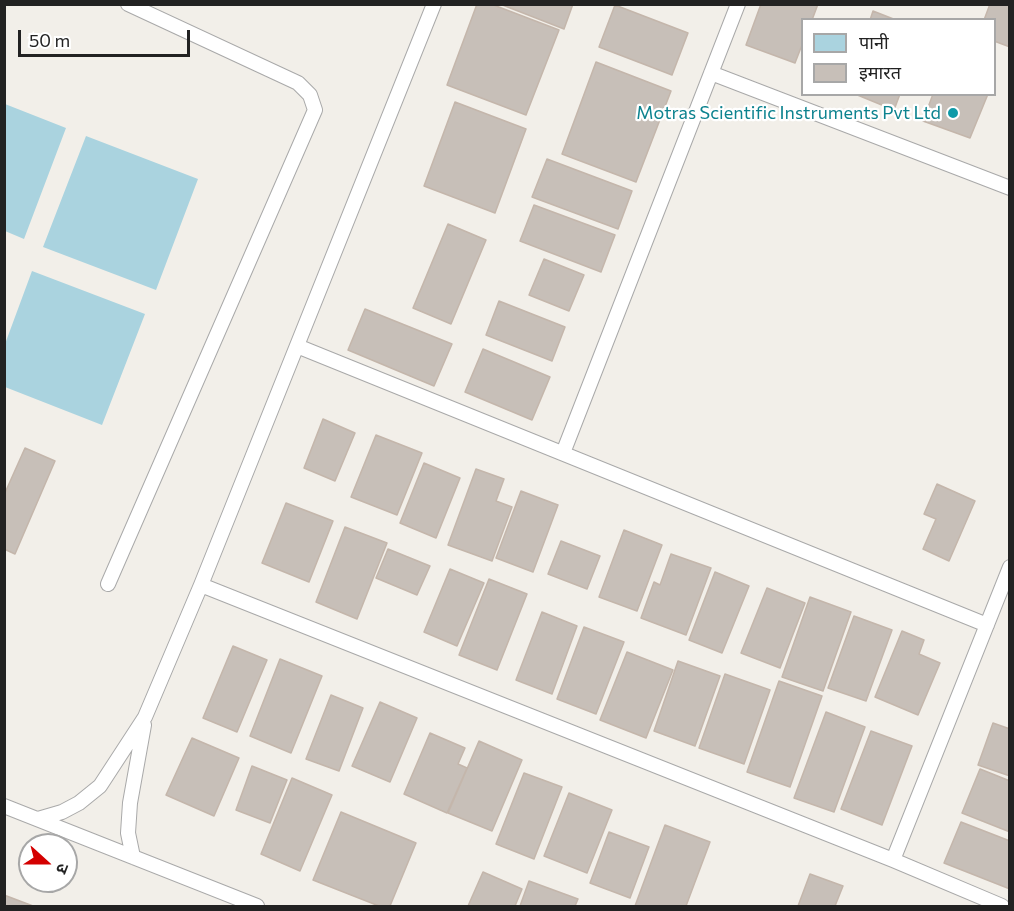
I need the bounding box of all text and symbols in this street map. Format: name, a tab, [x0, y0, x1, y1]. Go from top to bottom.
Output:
scale bar	[21, 18, 194, 56]
legend	[801, 18, 996, 96]
text: 50 m	[29, 29, 70, 51]
text: पानी	[859, 31, 889, 53]
text: इमारत	[859, 61, 901, 83]
place label: Motras Scientific Instruments Pvt Ltd	[636, 102, 941, 124]
marker: Motras Scientific Instruments Pvt Ltd	[946, 106, 960, 120]
north arrow	[18, 833, 78, 893]
text: उ	[53, 861, 74, 877]

